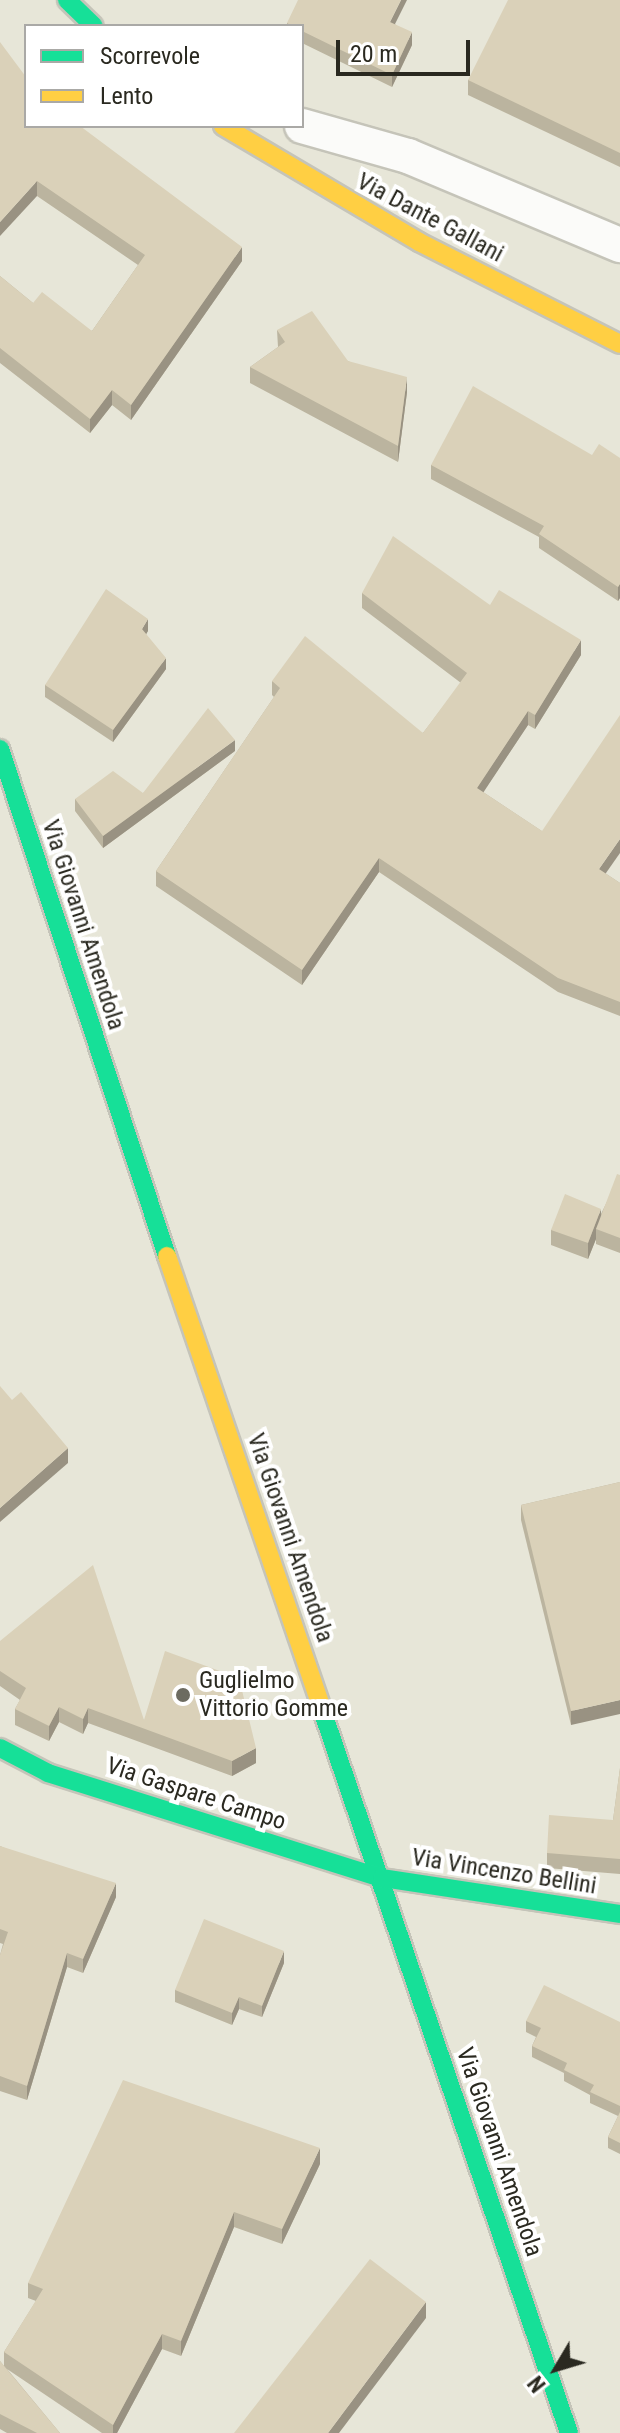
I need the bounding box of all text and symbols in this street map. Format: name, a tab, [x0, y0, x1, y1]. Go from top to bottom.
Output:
legend	[24, 24, 304, 128]
scale bar	[340, 24, 474, 74]
text: 20 m	[350, 40, 397, 68]
text: Scorrevole	[100, 42, 200, 70]
text: Lento	[100, 82, 153, 110]
street label: Via Dante Gallani	[352, 167, 508, 269]
street label: Via Giovanni Amendola	[35, 816, 131, 1034]
street label: Via Giovanni Amendola	[241, 1430, 339, 1646]
place label: Guglielmo Vittorio Gomme	[199, 1667, 348, 1723]
marker: Guglielmo Vittorio Gomme	[174, 1686, 192, 1704]
street label: Via Gaspare Campo	[103, 1751, 289, 1837]
street label: Via Vincenzo Bellini	[410, 1843, 598, 1901]
street label: Via Giovanni Amendola	[450, 2044, 548, 2260]
north arrow	[516, 2329, 596, 2409]
text: N	[523, 2371, 551, 2397]

